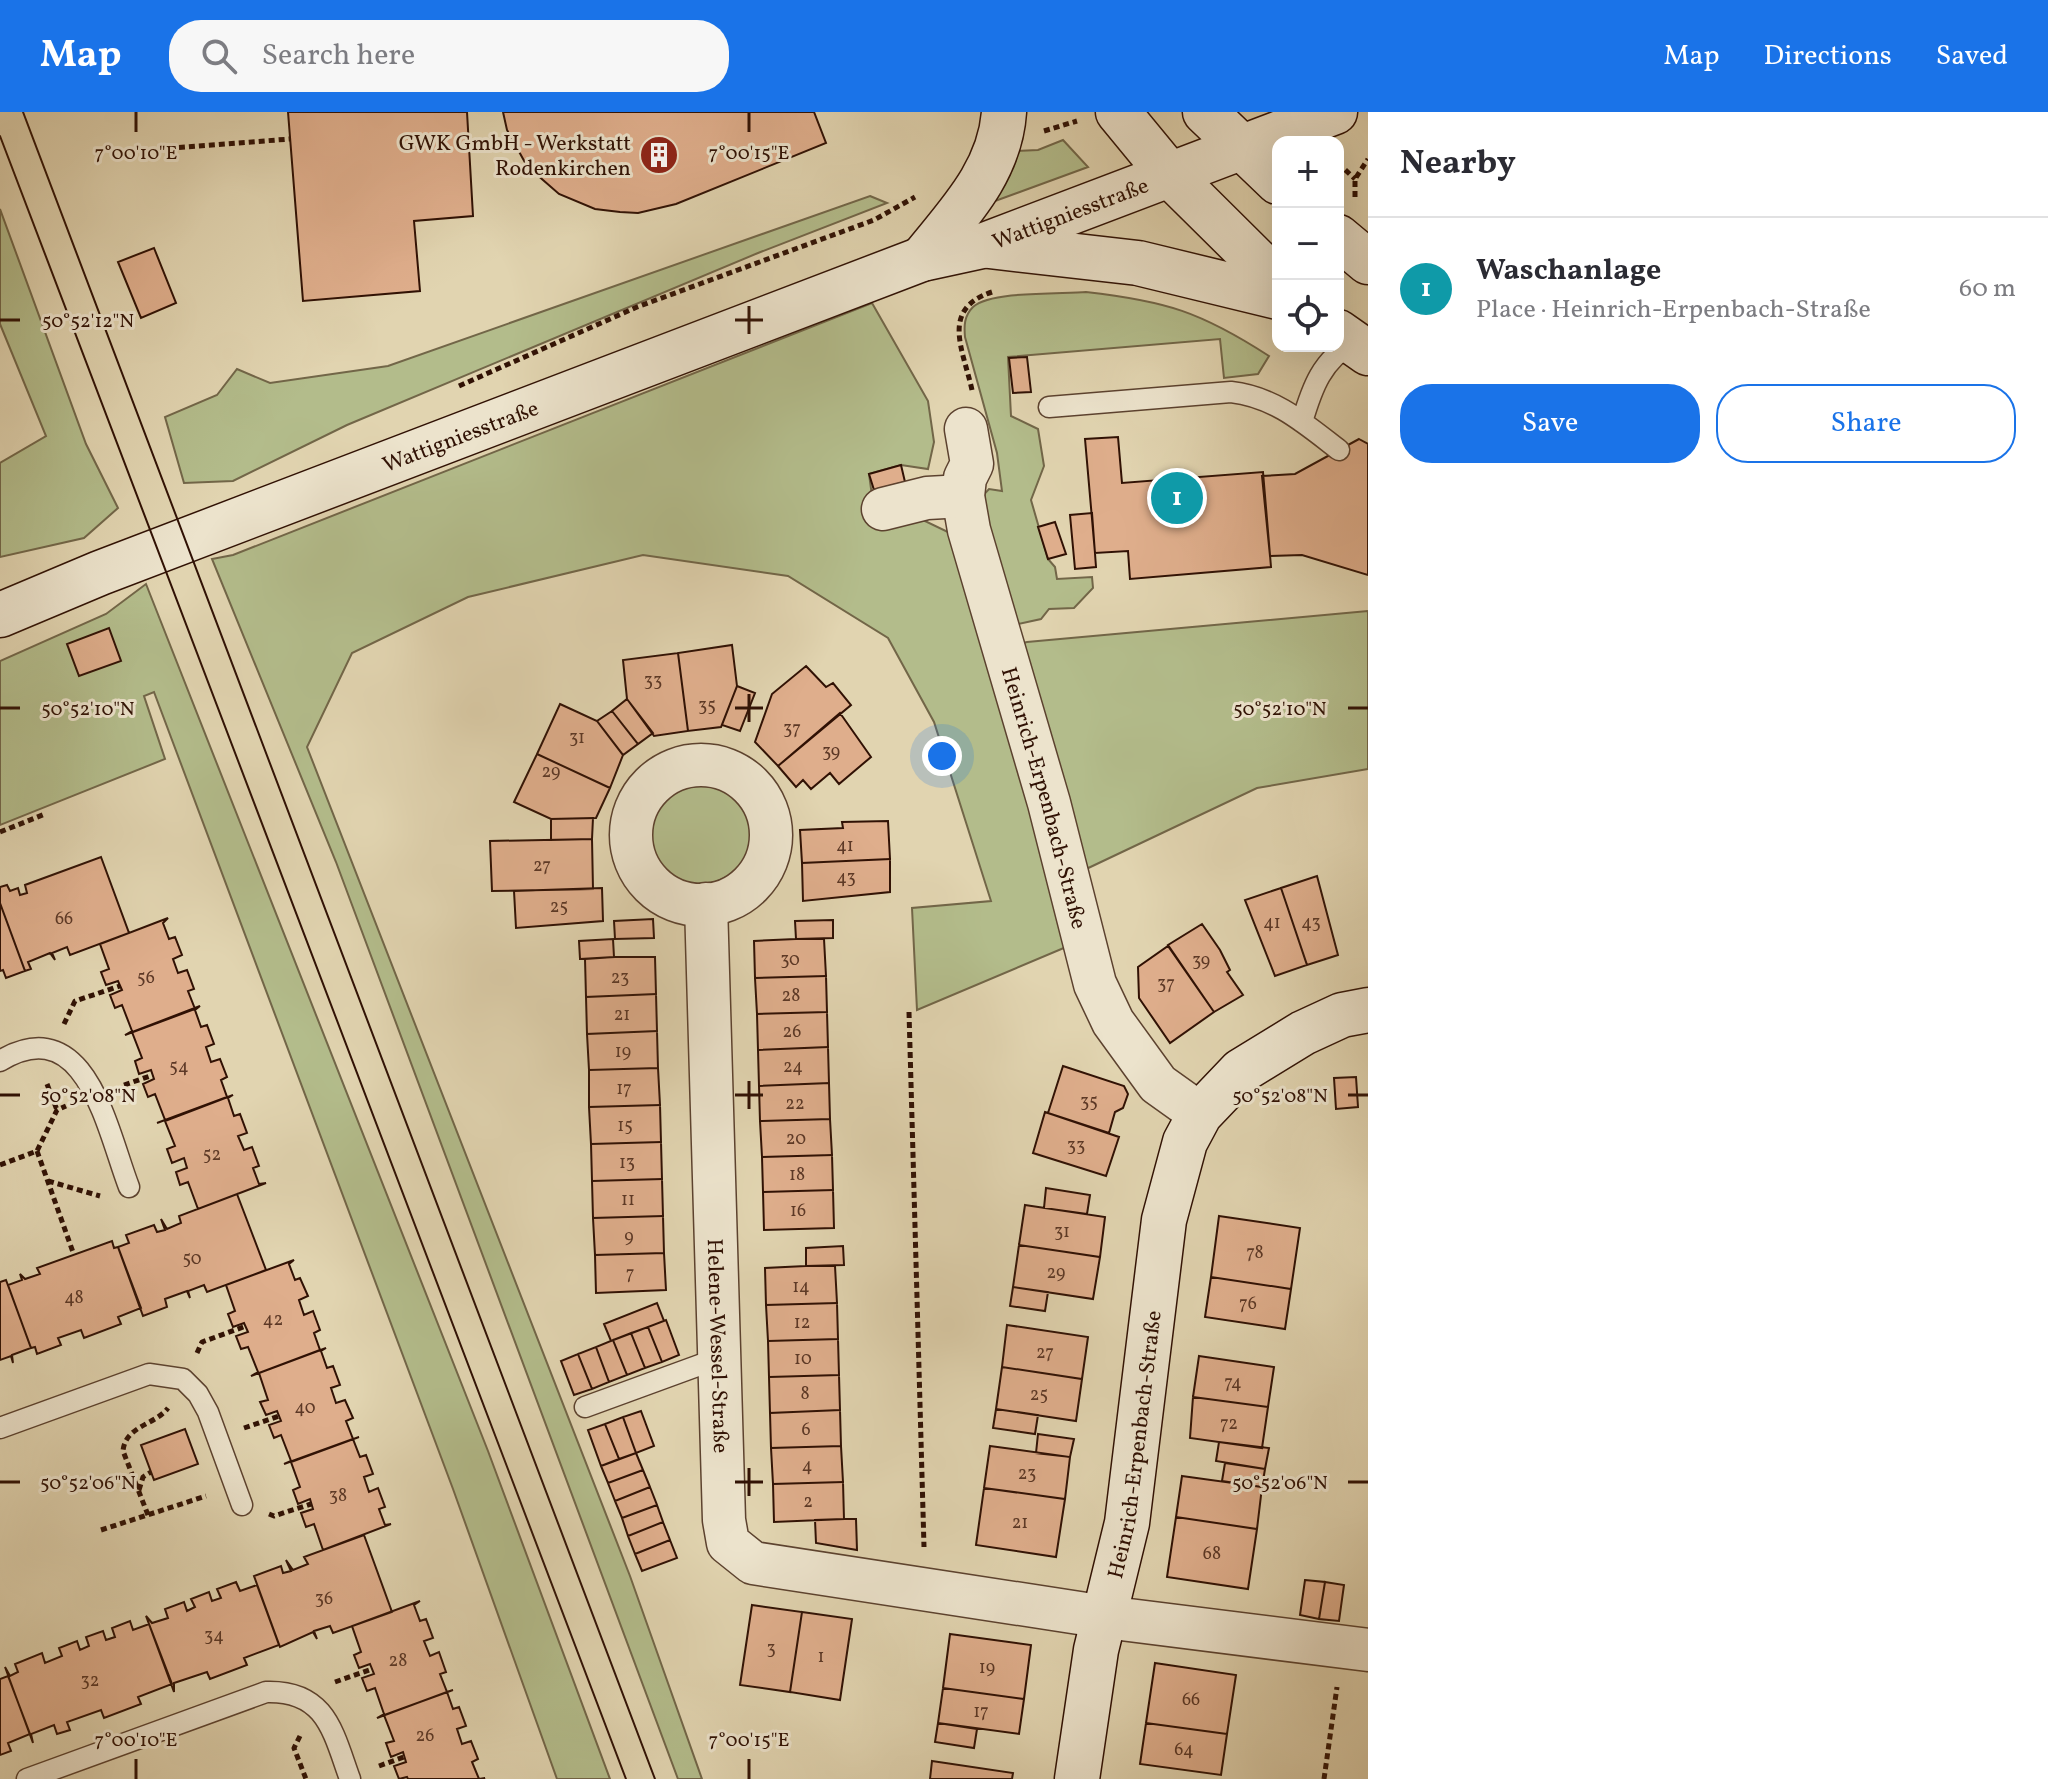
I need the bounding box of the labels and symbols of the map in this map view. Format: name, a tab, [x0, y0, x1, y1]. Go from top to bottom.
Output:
place label: GWK GmbH - Werkstatt Rodenkirchen	[399, 129, 631, 185]
building icon: GWK GmbH - Werkstatt Rodenkirchen	[638, 134, 680, 176]
text: 7°00'10"E	[94, 140, 178, 168]
text: 7°00'15"E	[708, 140, 790, 168]
street label: Wattigniesstraße	[988, 171, 1154, 259]
text: 50°52'12"N	[42, 308, 134, 336]
street label: Wattigniesstraße	[379, 394, 544, 482]
pin: 1	[1151, 468, 1203, 528]
street label: Heinrich-Erpenbach-Straße	[992, 663, 1093, 932]
house number: 33	[644, 669, 662, 694]
house number: 35	[698, 694, 716, 719]
text: 50°52'10"N	[41, 696, 135, 724]
text: 50°52'10"N	[1233, 696, 1327, 724]
house number: 37	[783, 717, 801, 742]
house number: 31	[569, 726, 585, 751]
your location	[922, 736, 962, 776]
house number: 39	[822, 740, 840, 765]
house number: 29	[542, 760, 560, 785]
house number: 41	[836, 834, 854, 859]
house number: 27	[533, 854, 551, 879]
house number: 43	[836, 866, 856, 891]
house number: 25	[550, 895, 568, 920]
house number: 66	[55, 907, 73, 932]
house number: 41	[1263, 911, 1281, 936]
house number: 43	[1301, 911, 1321, 936]
house number: 30	[780, 948, 800, 973]
house number: 39	[1192, 949, 1210, 974]
house number: 56	[137, 966, 155, 991]
house number: 23	[611, 966, 629, 991]
house number: 37	[1157, 972, 1175, 997]
house number: 28	[782, 984, 800, 1009]
house number: 21	[614, 1003, 630, 1028]
house number: 26	[783, 1020, 801, 1045]
house number: 19	[615, 1040, 631, 1065]
house number: 54	[169, 1055, 189, 1080]
house number: 24	[783, 1055, 803, 1080]
house number: 17	[616, 1077, 632, 1102]
text: 50°52'08"N	[40, 1083, 136, 1111]
text: 50°52'08"N	[1232, 1083, 1328, 1111]
house number: 35	[1080, 1090, 1098, 1115]
house number: 22	[785, 1092, 805, 1117]
house number: 15	[617, 1114, 633, 1139]
house number: 20	[786, 1127, 806, 1152]
house number: 33	[1067, 1134, 1085, 1159]
house number: 52	[203, 1143, 221, 1168]
house number: 13	[619, 1151, 635, 1176]
house number: 18	[789, 1163, 805, 1188]
house number: 11	[621, 1188, 635, 1213]
house number: 16	[790, 1199, 806, 1224]
house number: 31	[1054, 1220, 1070, 1245]
house number: 9	[624, 1225, 634, 1250]
street label: Helene-Wessel-Straße	[698, 1238, 735, 1454]
house number: 78	[1246, 1241, 1264, 1266]
house number: 50	[182, 1247, 202, 1272]
house number: 29	[1047, 1261, 1065, 1286]
house number: 7	[626, 1262, 634, 1287]
house number: 14	[792, 1275, 810, 1300]
house number: 48	[64, 1286, 84, 1311]
house number: 76	[1239, 1292, 1257, 1317]
house number: 42	[263, 1308, 283, 1333]
street label: Heinrich-Erpenbach-Straße	[1101, 1309, 1171, 1582]
house number: 12	[794, 1311, 810, 1336]
house number: 27	[1036, 1341, 1054, 1366]
house number: 10	[794, 1347, 812, 1372]
house number: 74	[1224, 1371, 1242, 1396]
house number: 8	[800, 1382, 810, 1407]
house number: 25	[1030, 1383, 1048, 1408]
house number: 40	[294, 1396, 316, 1421]
house number: 72	[1220, 1412, 1238, 1437]
house number: 6	[801, 1418, 811, 1443]
house number: 4	[802, 1454, 812, 1479]
house number: 23	[1018, 1462, 1036, 1487]
text: 50°52'06"N	[40, 1470, 136, 1498]
text: 50°52'06"N	[1232, 1470, 1328, 1498]
house number: 38	[329, 1484, 347, 1509]
house number: 2	[803, 1490, 813, 1515]
house number: 21	[1012, 1511, 1028, 1536]
house number: 68	[1203, 1542, 1221, 1567]
house number: 36	[315, 1587, 333, 1612]
house number: 34	[204, 1624, 224, 1649]
house number: 3	[766, 1637, 776, 1662]
house number: 1	[818, 1645, 824, 1670]
house number: 28	[389, 1649, 407, 1674]
house number: 19	[979, 1656, 995, 1681]
house number: 32	[81, 1669, 99, 1694]
house number: 66	[1182, 1688, 1200, 1713]
house number: 17	[973, 1700, 989, 1725]
house number: 26	[416, 1724, 434, 1749]
text: 7°00'10"E	[94, 1727, 178, 1755]
text: 7°00'15"E	[708, 1727, 790, 1755]
house number: 64	[1174, 1738, 1194, 1763]

